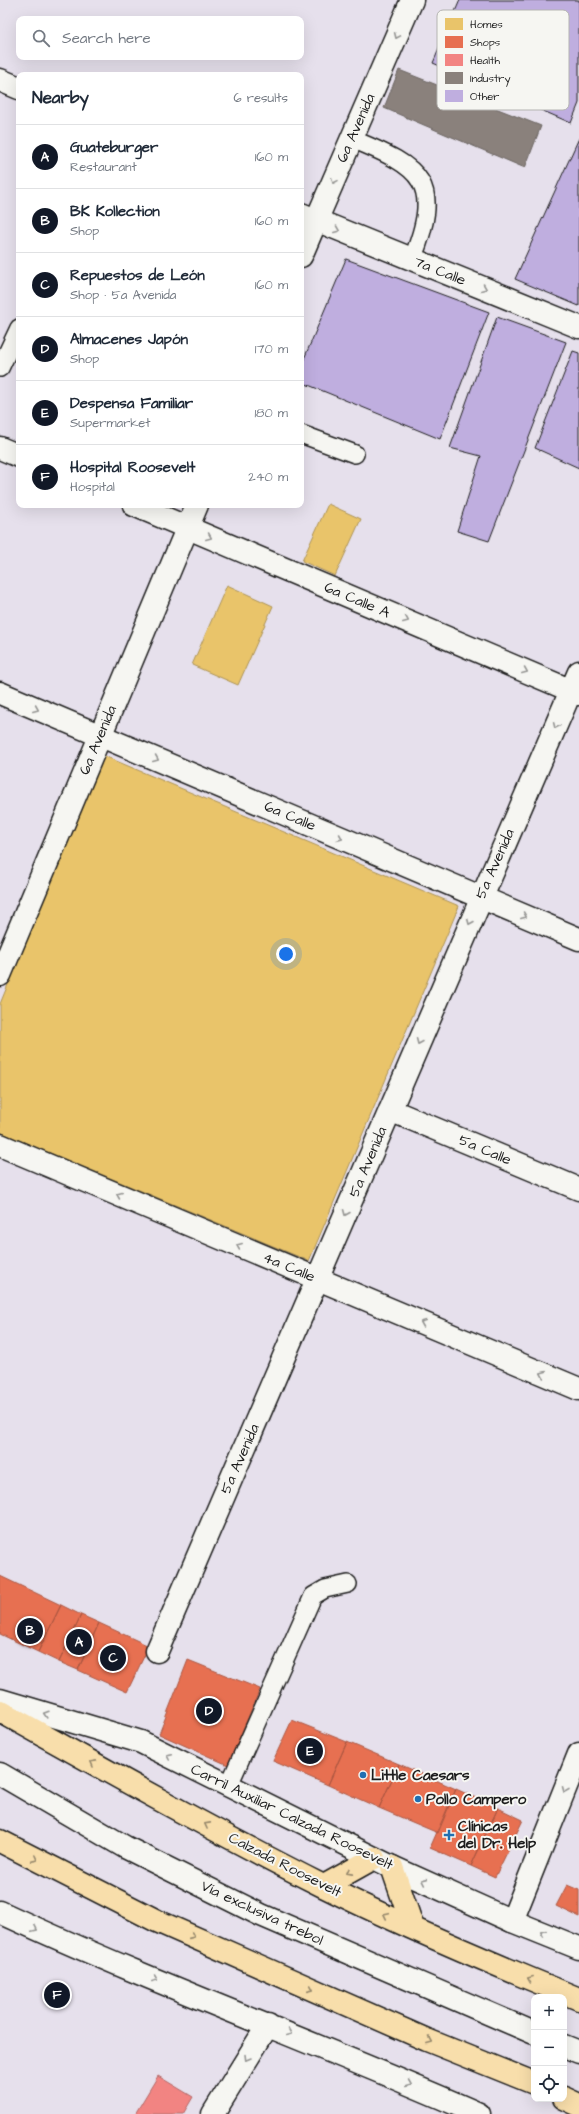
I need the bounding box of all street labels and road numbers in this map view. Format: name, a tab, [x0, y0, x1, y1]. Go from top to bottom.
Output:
street label: 6a Avenida	[331, 90, 381, 166]
street label: 7a Calle	[411, 251, 469, 291]
street label: 6a Calle A	[321, 577, 394, 623]
street label: 6a Avenida	[74, 702, 122, 778]
street label: 6a Calle	[261, 796, 319, 836]
street label: 5a Avenida	[470, 825, 520, 902]
street label: 5a Avenida	[344, 1123, 392, 1201]
street label: 5a Calle	[455, 1130, 515, 1170]
street label: 4a Calle	[260, 1247, 318, 1287]
street label: 5a Avenida	[215, 1420, 265, 1497]
street label: Carril Auxiliar Calzada Roosevelt	[188, 1760, 396, 1874]
street label: Calzada Roosevelt	[225, 1829, 345, 1901]
street label: Vía exclusiva trebol	[197, 1875, 327, 1951]

